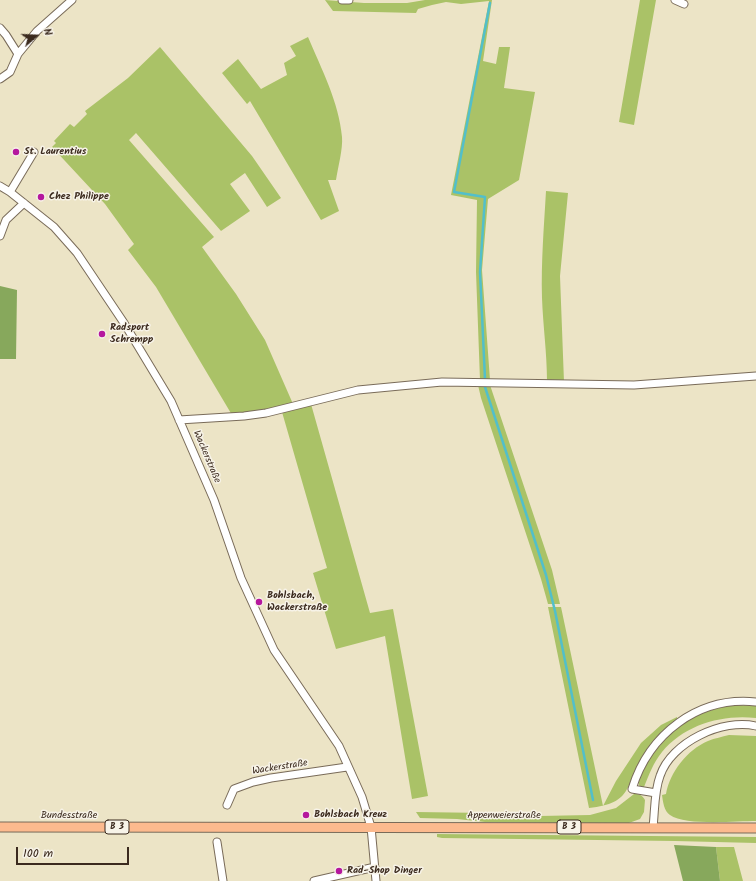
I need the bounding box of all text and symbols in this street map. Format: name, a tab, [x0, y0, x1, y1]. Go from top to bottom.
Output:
north arrow	[16, 16, 56, 56]
text: N	[38, 26, 57, 38]
place label: St. Laurentius	[24, 146, 86, 158]
marker: St. Laurentius	[11, 147, 21, 157]
place label: Chez Philippe	[49, 191, 109, 203]
marker: Chez Philippe	[36, 192, 46, 202]
place label: Radsport Schrempp	[110, 322, 153, 346]
marker: Radsport Schrempp	[97, 329, 107, 339]
street label: Wackerstraße	[190, 429, 222, 485]
place label: Bohlsbach, Wackerstraße	[267, 590, 327, 614]
marker: Bohlsbach, Wackerstraße	[254, 597, 264, 607]
street label: Wackerstraße	[251, 758, 309, 778]
place label: Bohlsbach Kreuz	[314, 809, 387, 821]
street label: Bundesstraße	[41, 810, 97, 822]
marker: Bohlsbach Kreuz	[301, 810, 311, 820]
street label: Appenweierstraße	[467, 810, 541, 822]
road number: B 3	[105, 820, 129, 834]
road number: B 3	[557, 820, 581, 834]
scale bar	[18, 839, 131, 865]
text: 100 m	[23, 844, 53, 863]
place label: Rad-Shop Dinger	[347, 865, 422, 877]
marker: Rad-Shop Dinger	[334, 866, 344, 876]

